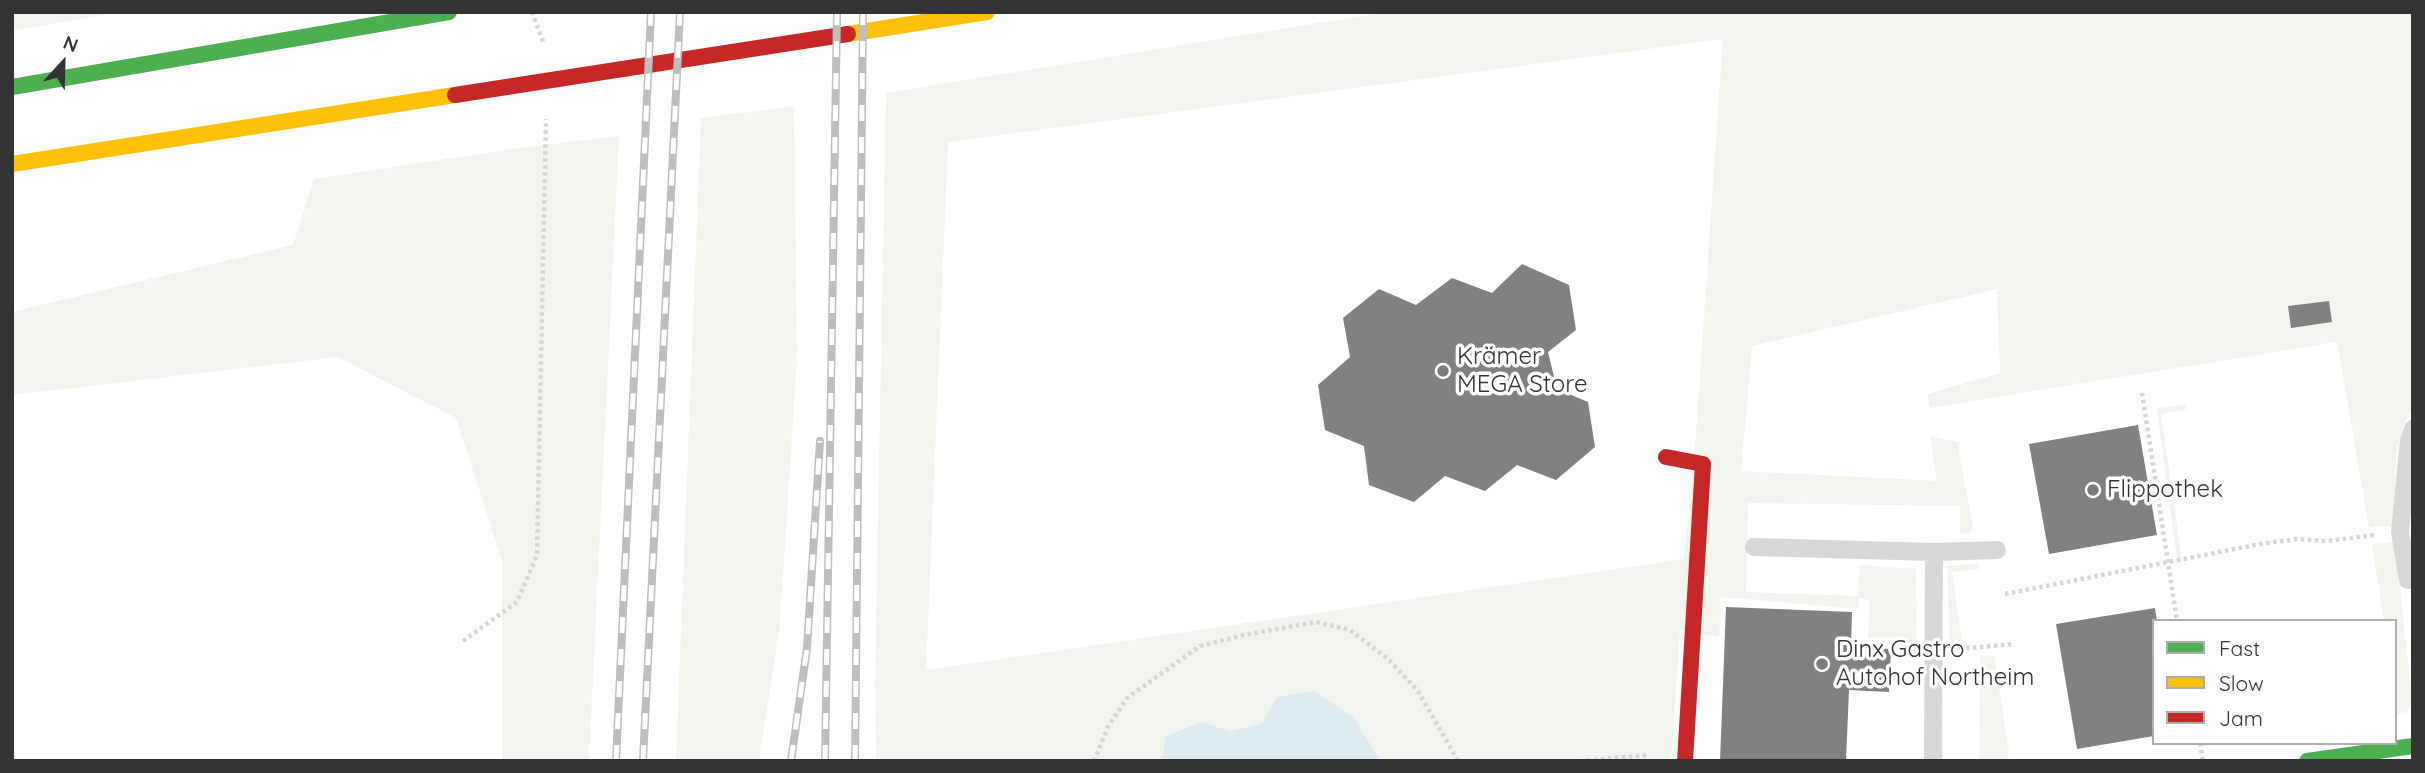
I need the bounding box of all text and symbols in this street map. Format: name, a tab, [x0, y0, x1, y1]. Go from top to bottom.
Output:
north arrow	[28, 28, 98, 98]
text: N	[60, 30, 82, 57]
place label: Krämer MEGA Store	[1457, 343, 1588, 399]
marker: Krämer MEGA Store	[1435, 363, 1451, 379]
place label: Flippothek	[2107, 476, 2223, 504]
marker: Flippothek	[2085, 482, 2101, 498]
legend	[2152, 619, 2397, 745]
text: Fast	[2219, 635, 2260, 661]
place label: Dinx Gastro Autohof Northeim	[1836, 636, 2034, 692]
marker: Dinx Gastro Autohof Northeim	[1814, 656, 1830, 672]
text: Slow	[2219, 670, 2264, 696]
text: Jam	[2219, 705, 2263, 731]

